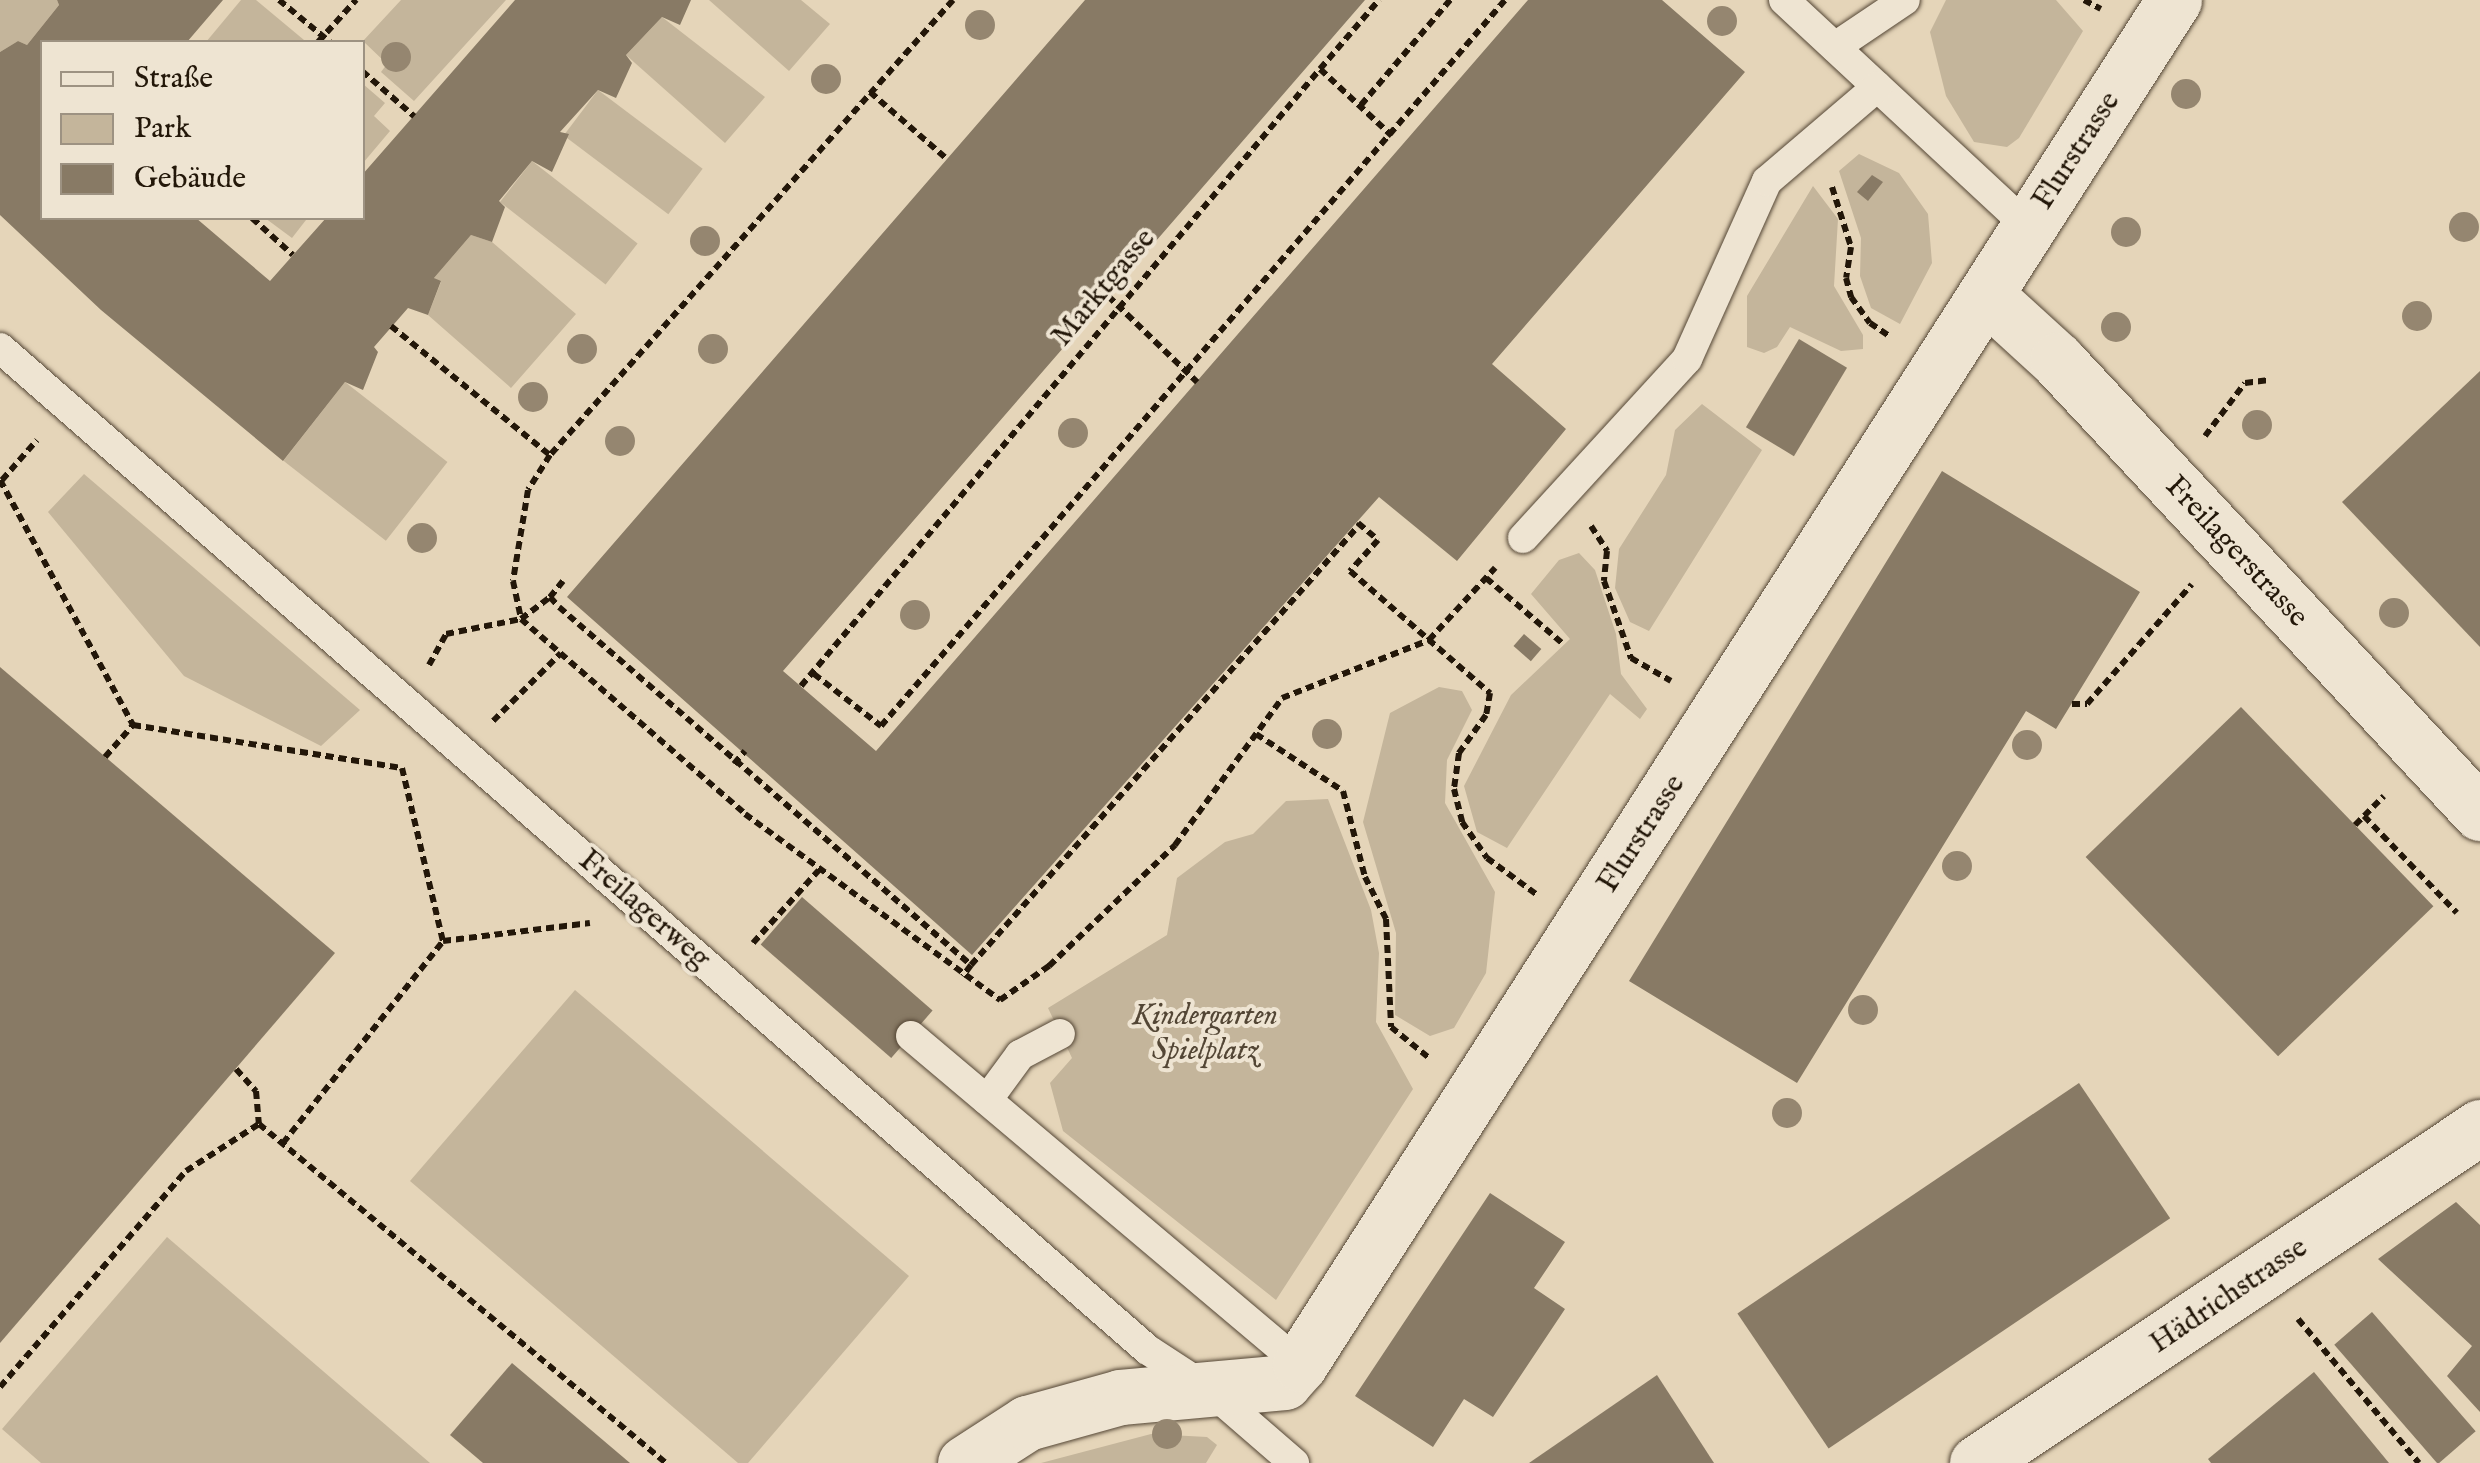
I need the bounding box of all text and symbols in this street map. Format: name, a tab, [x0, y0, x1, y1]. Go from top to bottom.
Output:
legend	[40, 40, 365, 220]
text: Straße	[134, 60, 213, 98]
street label: Flurstrasse	[2026, 85, 2128, 217]
text: Park	[134, 110, 191, 148]
text: Gebäude	[134, 160, 246, 198]
street label: Marktgasse	[1044, 222, 1164, 354]
street label: Freilagerstrasse	[2157, 469, 2315, 635]
street label: Flurstrasse	[1591, 768, 1693, 900]
street label: Freilagerweg	[571, 843, 717, 977]
park label: Kindergarten Spielplatz	[1132, 998, 1278, 1068]
street label: Hädrichstrasse	[2143, 1230, 2315, 1362]

